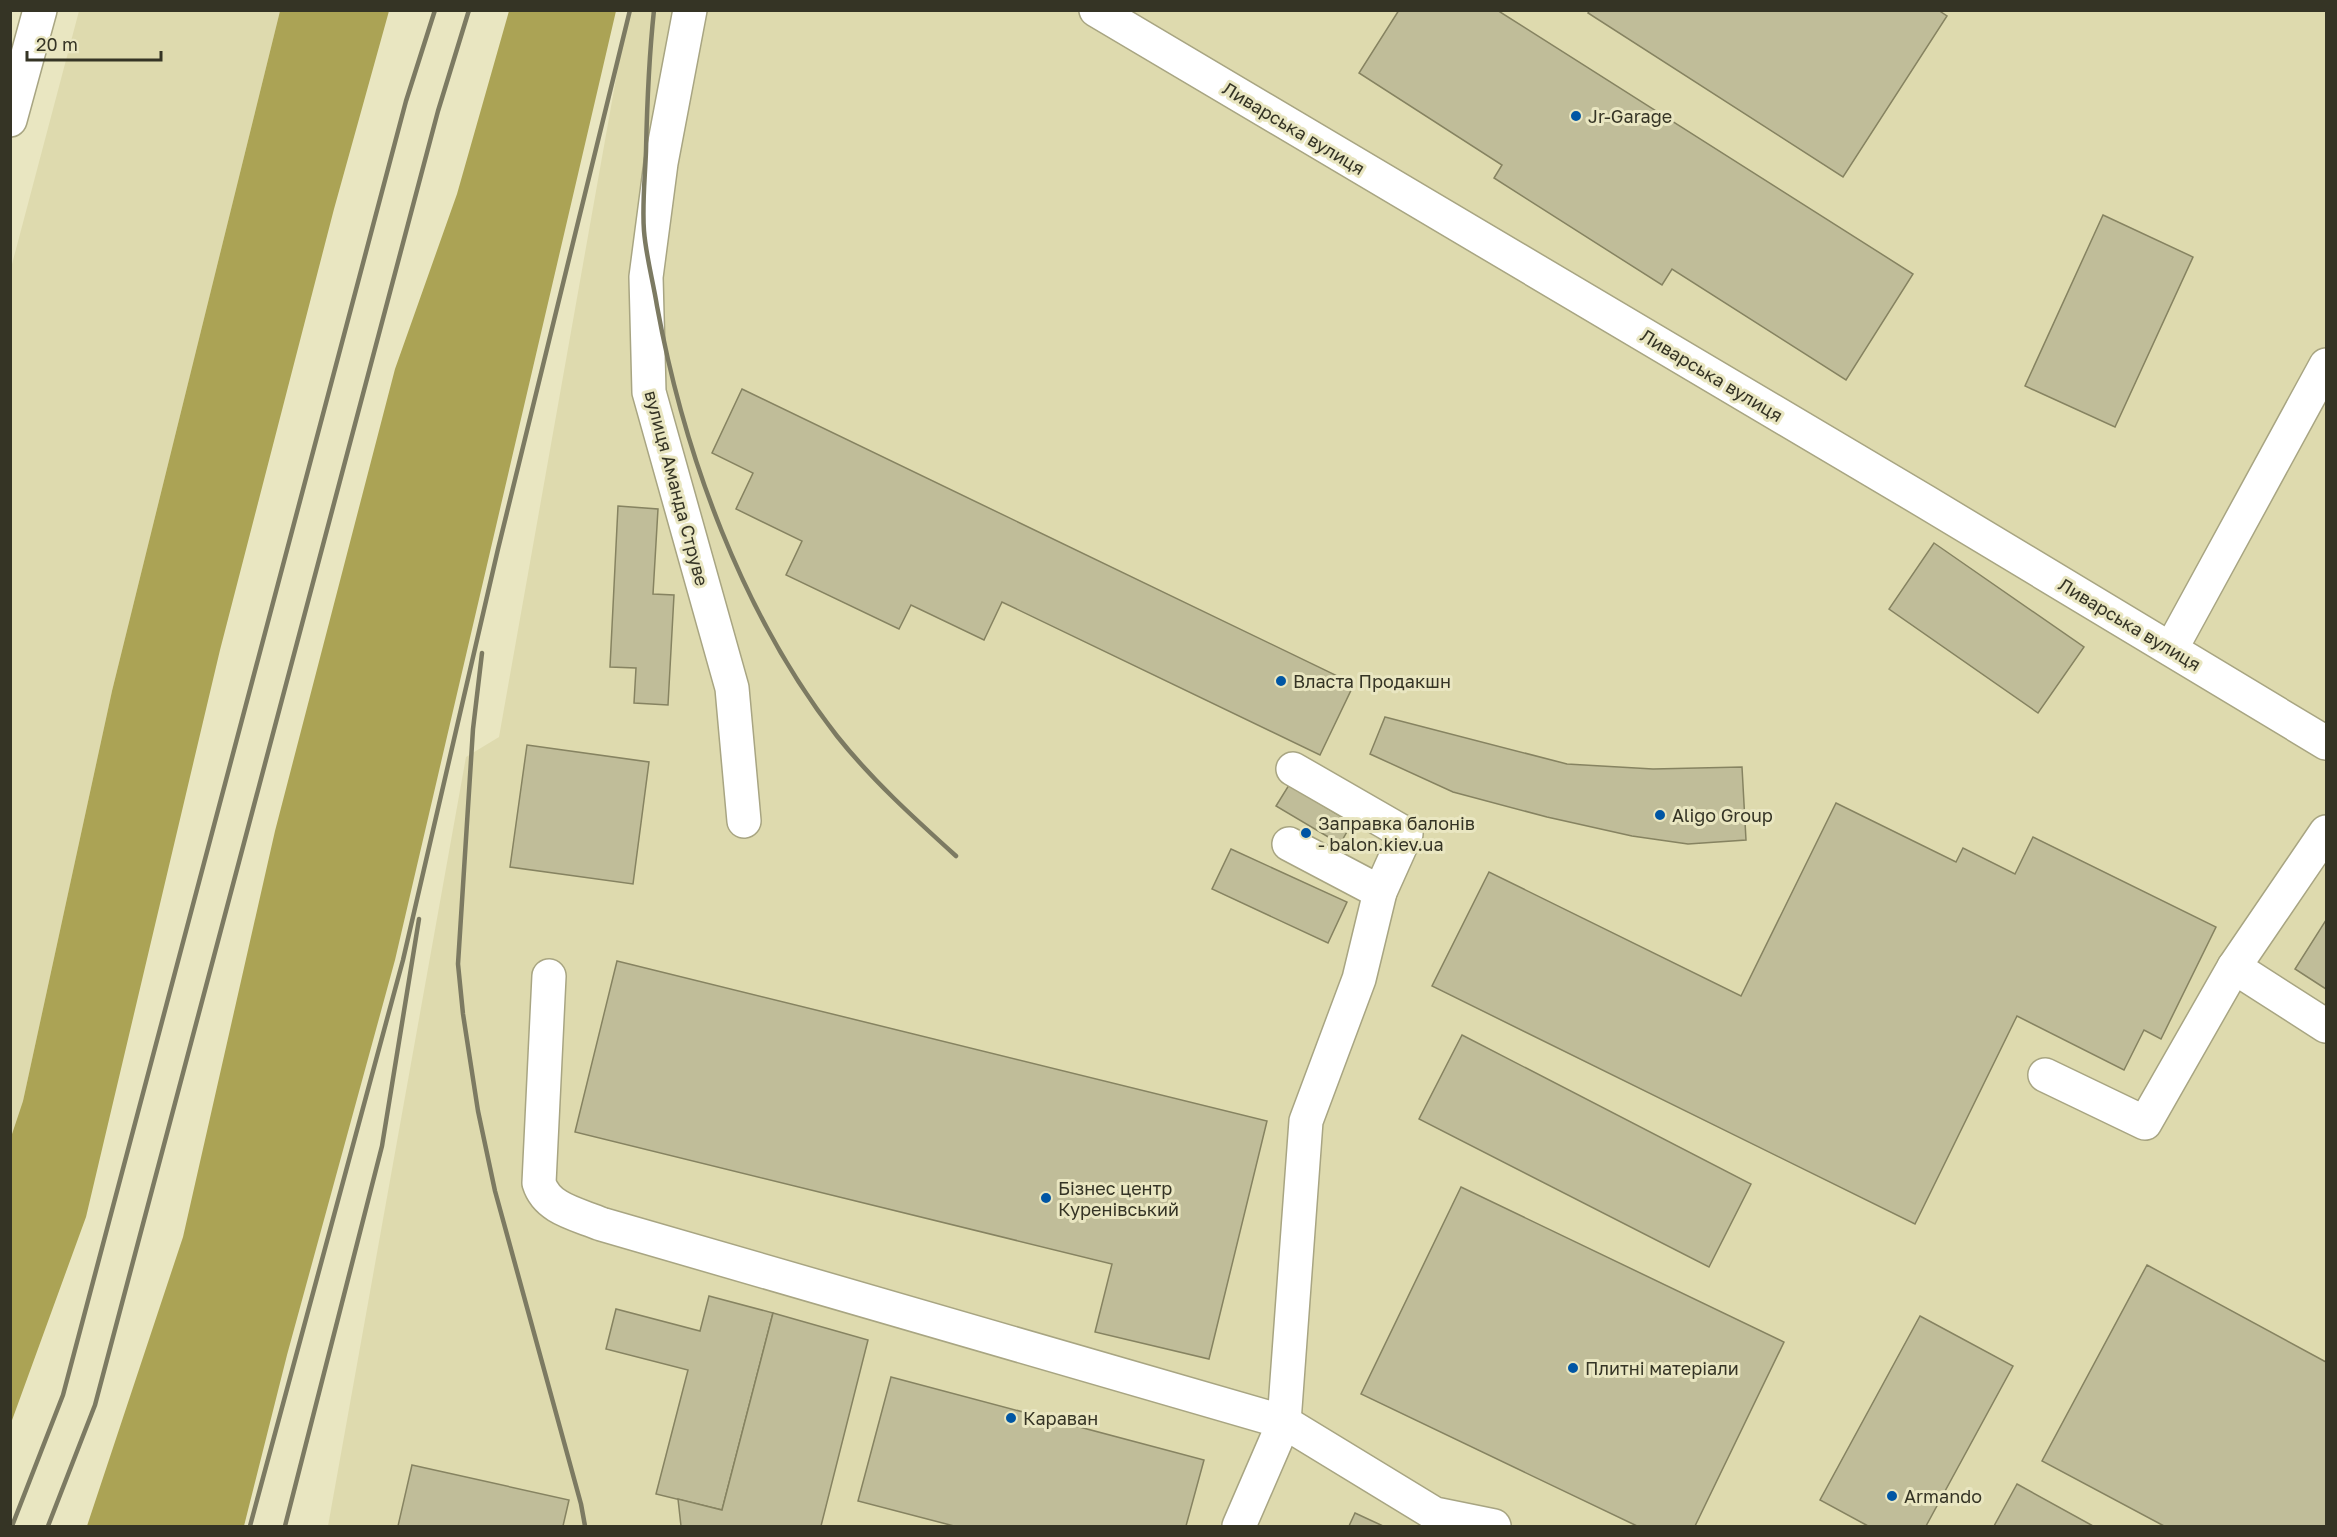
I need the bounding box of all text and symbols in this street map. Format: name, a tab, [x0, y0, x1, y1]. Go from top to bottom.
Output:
scale bar	[27, 24, 160, 62]
text: 20 m	[36, 33, 78, 55]
street label: Ливарська вулиця	[1219, 77, 1369, 179]
place label: Jr-Garage	[1588, 105, 1672, 127]
marker: Jr-Garage	[1569, 109, 1583, 123]
street label: Ливарська вулиця	[1637, 324, 1787, 426]
street label: вулиця Аманда Струве	[640, 388, 714, 588]
street label: Ливарська вулиця	[2055, 573, 2205, 675]
place label: Власта Продакшн	[1293, 670, 1451, 692]
marker: Власта Продакшн	[1274, 674, 1288, 688]
place label: Aligo Group	[1672, 804, 1773, 826]
marker: Aligo Group	[1653, 808, 1667, 822]
place label: Заправка балонів - balon.kiev.ua	[1318, 812, 1475, 855]
marker: Заправка балонів - balon.kiev.ua	[1299, 826, 1313, 840]
place label: Бізнес центр Куренівський	[1058, 1177, 1179, 1220]
marker: Бізнес центр Куренівський	[1039, 1191, 1053, 1205]
place label: Плитні матеріали	[1585, 1357, 1739, 1379]
marker: Плитні матеріали	[1566, 1361, 1580, 1375]
place label: Караван	[1023, 1407, 1098, 1429]
marker: Караван	[1004, 1411, 1018, 1425]
place label: Armando	[1904, 1485, 1982, 1507]
marker: Armando	[1885, 1489, 1899, 1503]

